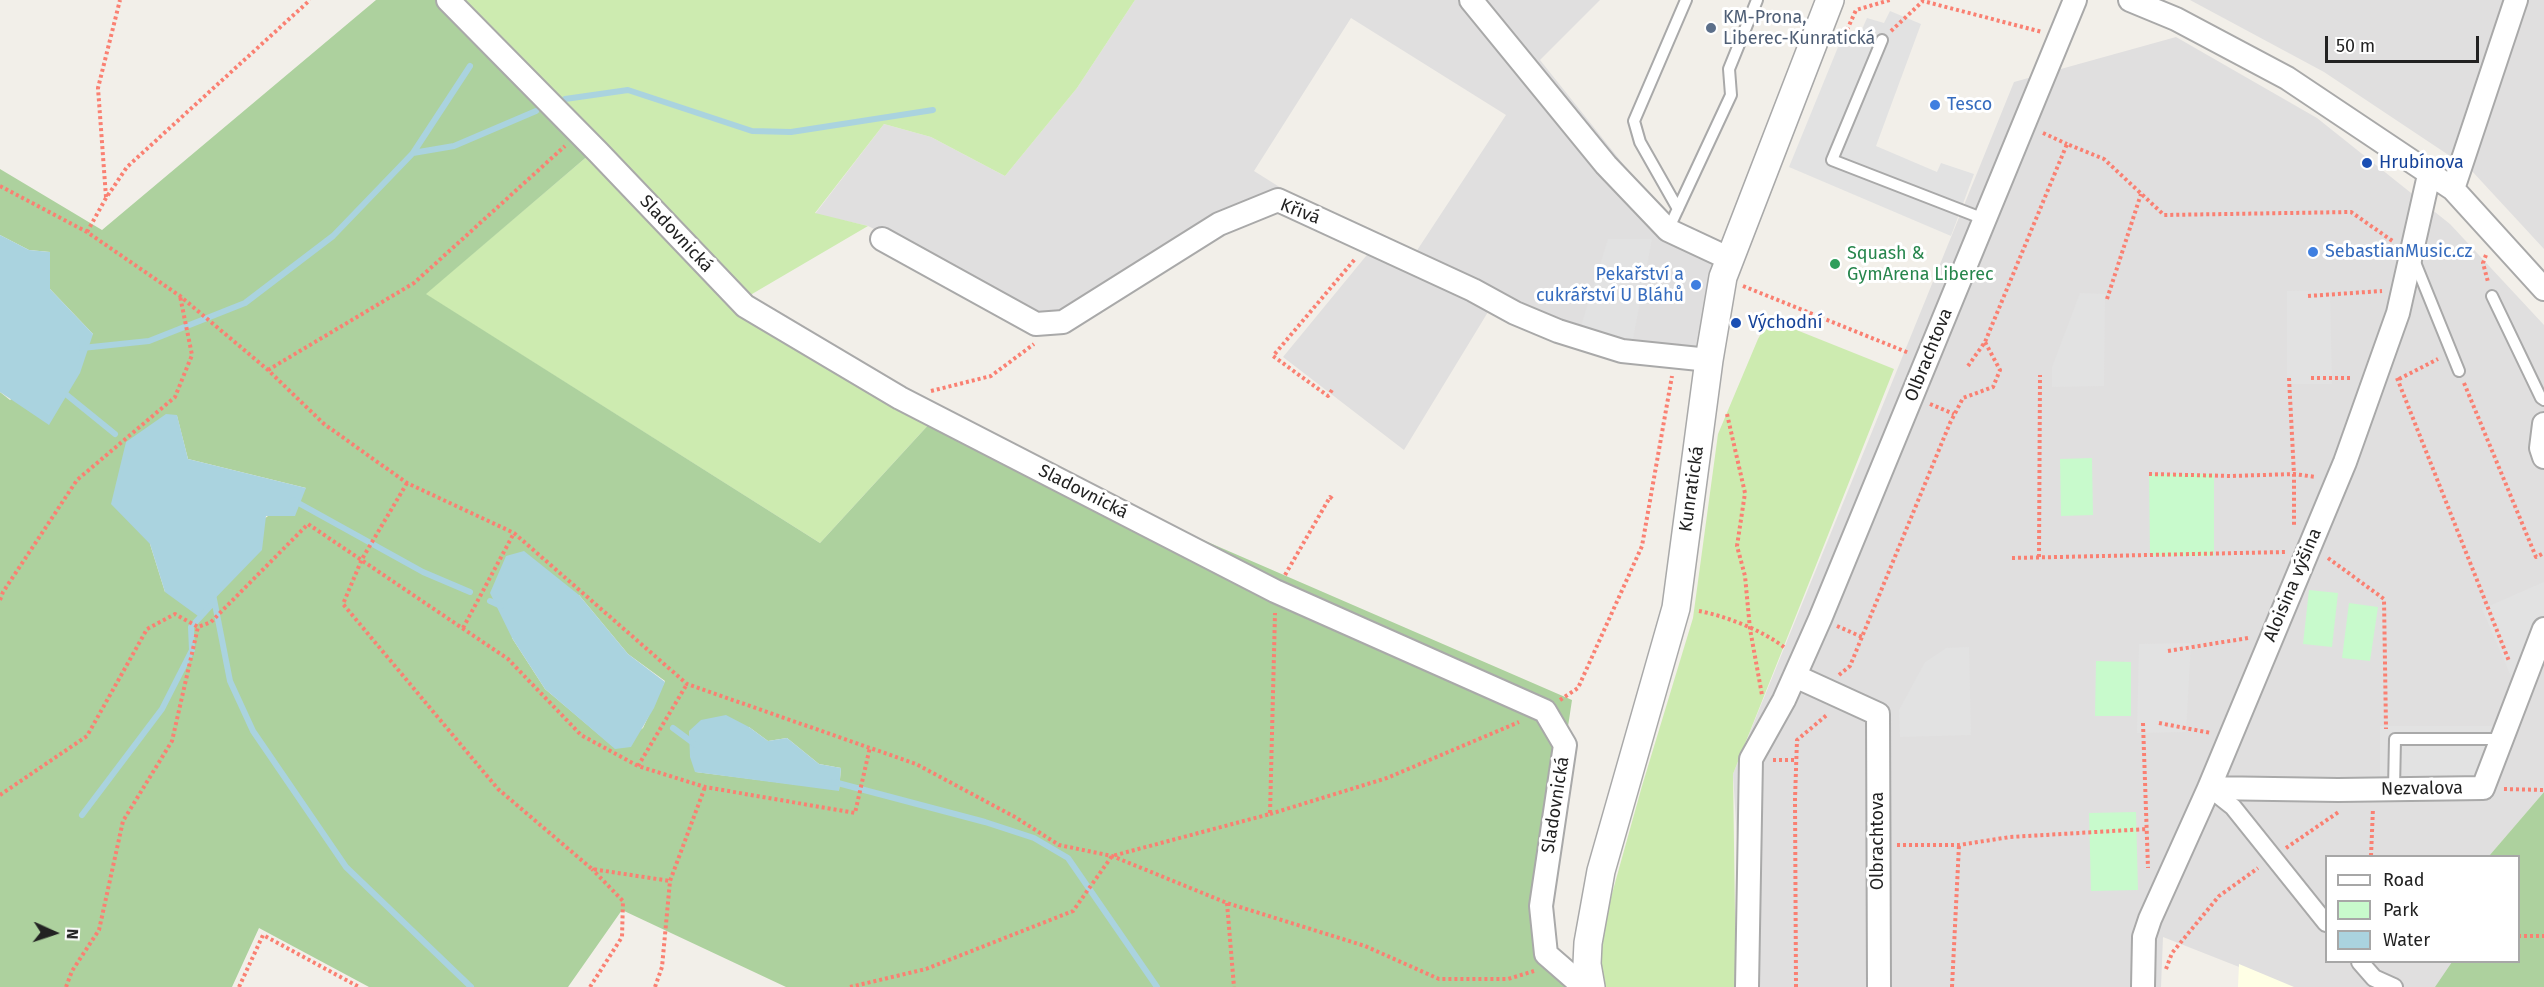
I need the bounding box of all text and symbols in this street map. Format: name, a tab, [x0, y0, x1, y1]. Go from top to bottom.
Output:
place label: KM-Prona, Liberec-Kunratická	[1723, 7, 1875, 50]
marker: KM-Prona, Liberec-Kunratická	[1704, 21, 1718, 35]
scale bar	[2328, 24, 2482, 62]
text: 50 m	[2336, 35, 2375, 57]
place label: Tesco	[1947, 94, 1992, 116]
marker: Tesco	[1928, 98, 1942, 112]
place label: Hrubínova	[2379, 152, 2464, 174]
marker: Hrubínova	[2360, 156, 2374, 170]
street label: Sladovnická	[635, 191, 717, 277]
street label: Křivá	[1277, 195, 1323, 229]
place label: SebastianMusic.cz	[2325, 241, 2472, 263]
place label: Squash & GymArena Liberec	[1847, 243, 1994, 286]
marker: SebastianMusic.cz	[2306, 245, 2320, 259]
marker: Squash & GymArena Liberec	[1828, 257, 1842, 271]
place label: Pekařství a cukrářství U Bláhů	[1536, 264, 1684, 306]
marker: Pekařství a cukrářství U Bláhů	[1689, 278, 1703, 292]
street label: Olbrachtova	[1900, 305, 1958, 405]
place label: Východní	[1748, 312, 1823, 334]
marker: Východní	[1729, 316, 1743, 330]
street label: Kunratická	[1675, 445, 1709, 533]
street label: Sladovnická	[1035, 460, 1131, 524]
street label: Aloisina výšina	[2259, 525, 2327, 645]
street label: Sladovnická	[1538, 755, 1574, 855]
street label: Nezvalova	[2381, 777, 2463, 801]
street label: Olbrachtova	[1867, 792, 1889, 890]
legend	[2325, 855, 2520, 963]
text: Road	[2383, 869, 2425, 891]
text: Park	[2383, 899, 2418, 921]
north arrow	[24, 903, 84, 963]
text: N	[63, 928, 82, 940]
text: Water	[2383, 929, 2430, 951]

